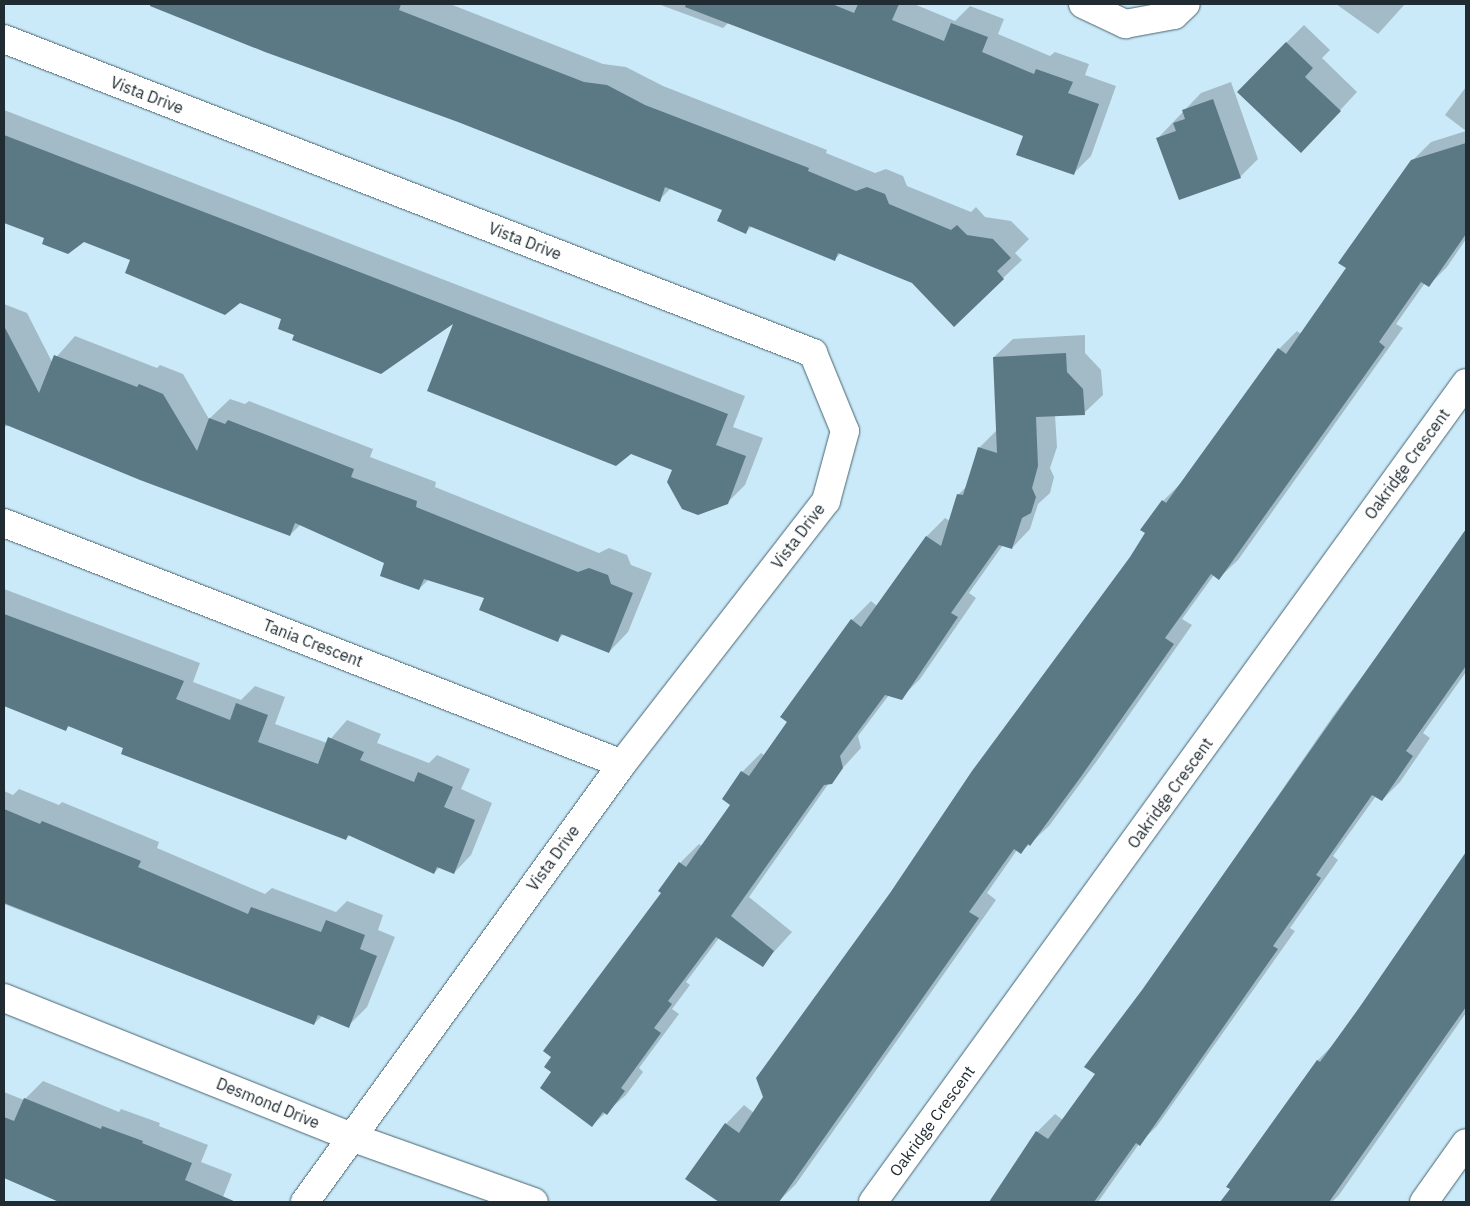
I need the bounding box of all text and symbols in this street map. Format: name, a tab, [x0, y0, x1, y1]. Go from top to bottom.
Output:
street label: Vista Drive	[108, 72, 186, 118]
street label: Vista Drive	[486, 218, 564, 264]
street label: Oakridge Crescent	[1360, 405, 1454, 523]
street label: Vista Drive	[767, 500, 829, 572]
street label: Tania Crescent	[260, 615, 366, 671]
street label: Oakridge Crescent	[1123, 734, 1217, 852]
street label: Vista Drive	[523, 821, 583, 895]
street label: Oakridge Crescent	[885, 1062, 979, 1180]
street label: Desmond Drive	[214, 1074, 322, 1132]

